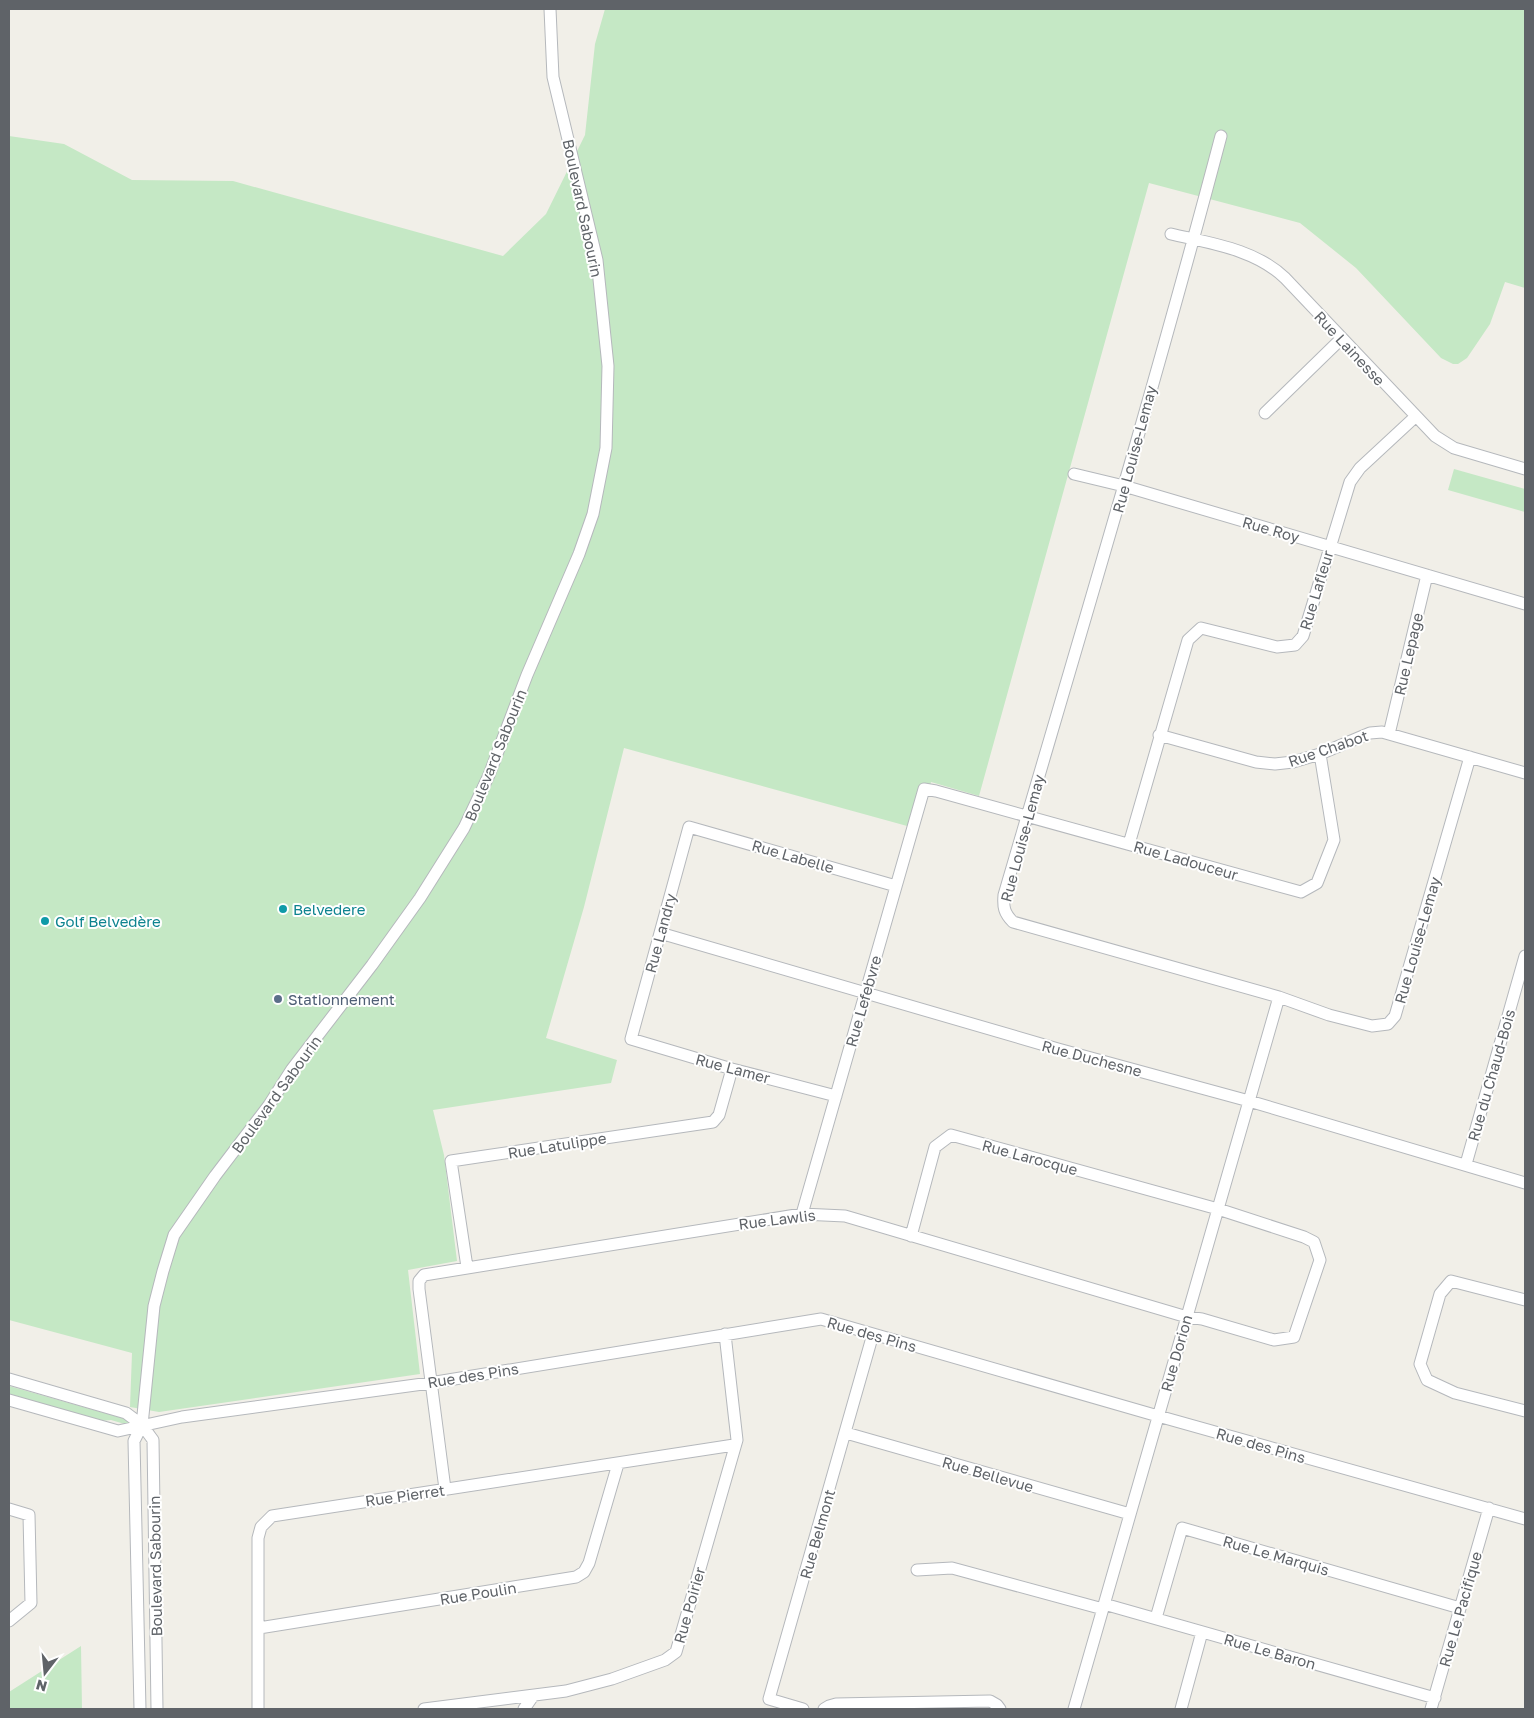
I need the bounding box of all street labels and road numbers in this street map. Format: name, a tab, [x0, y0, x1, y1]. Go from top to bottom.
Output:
street label: Boulevard Sabourin	[560, 137, 606, 279]
street label: Rue Lainesse	[1311, 307, 1389, 389]
street label: Rue Louise-Lemay	[1108, 383, 1160, 515]
street label: Rue Roy	[1240, 512, 1302, 546]
street label: Rue Lafleur	[1295, 548, 1337, 632]
street label: Rue Lepage	[1390, 611, 1426, 697]
street label: Boulevard Sabourin	[460, 686, 530, 824]
street label: Rue Chabot	[1286, 726, 1370, 770]
street label: Rue Louise-Lemay	[996, 772, 1048, 904]
street label: Rue Labelle	[750, 836, 836, 876]
street label: Rue Ladouceur	[1132, 837, 1240, 884]
street label: Rue Louise-Lemay	[1390, 874, 1444, 1006]
street label: Rue Landry	[641, 891, 679, 975]
street label: Rue Lefebvre	[841, 953, 885, 1049]
street label: Rue du Chaud-Bois	[1464, 1007, 1518, 1143]
street label: Boulevard Sabourin	[227, 1032, 325, 1156]
street label: Rue Duchesne	[1040, 1036, 1144, 1080]
street label: Rue Lamer	[694, 1049, 772, 1087]
street label: Rue Latulippe	[506, 1128, 608, 1162]
street label: Rue Larocque	[980, 1136, 1080, 1179]
street label: Rue Lawlis	[738, 1205, 817, 1233]
street label: Rue des Pins	[825, 1313, 919, 1355]
street label: Rue Dorion	[1156, 1313, 1196, 1393]
street label: Rue des Pins	[426, 1359, 520, 1391]
street label: Rue des Pins	[1214, 1424, 1308, 1466]
street label: Rue Bellevue	[940, 1452, 1036, 1496]
street label: Rue Pierret	[364, 1481, 446, 1509]
street label: Rue Belmont	[796, 1487, 838, 1581]
street label: Boulevard Sabourin	[145, 1495, 165, 1637]
street label: Rue Le Marquis	[1221, 1531, 1331, 1579]
street label: Rue Le Pacifique	[1435, 1549, 1485, 1669]
street label: Rue Poirier	[670, 1565, 709, 1645]
street label: Rue Poulin	[438, 1578, 518, 1608]
street label: Rue Le Baron	[1222, 1629, 1318, 1673]

